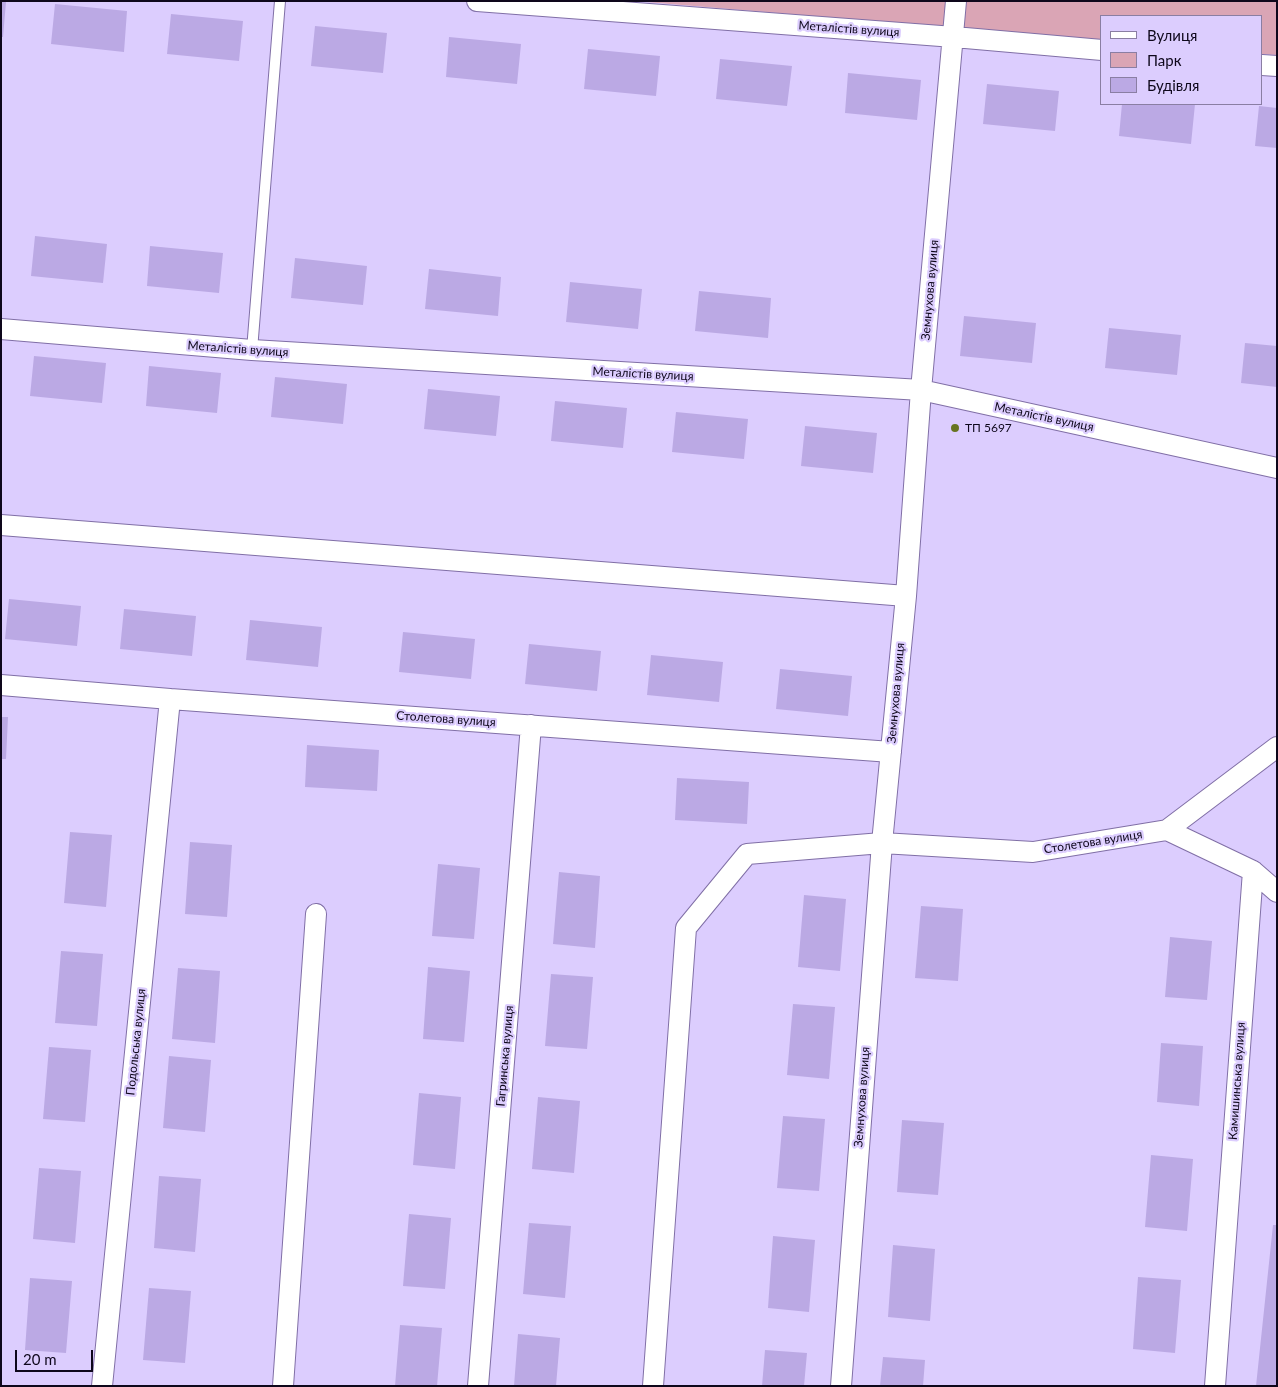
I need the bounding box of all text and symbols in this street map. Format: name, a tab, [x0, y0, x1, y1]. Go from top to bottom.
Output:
legend	[1100, 15, 1263, 105]
street label: Металістів вулиця	[798, 18, 900, 40]
text: Вулиця	[1147, 26, 1197, 44]
text: Парк	[1147, 51, 1181, 69]
text: Будівля	[1147, 76, 1199, 94]
street label: Земнухова вулиця	[918, 239, 942, 341]
street label: Металістів вулиця	[187, 338, 289, 360]
street label: Металістів вулиця	[592, 364, 694, 384]
street label: Металістів вулиця	[993, 399, 1095, 435]
place label: ТП 5697	[965, 421, 1012, 435]
marker: ТП 5697	[949, 422, 961, 434]
street label: Земнухова вулиця	[884, 642, 908, 744]
street label: Столетова вулиця	[396, 708, 496, 730]
street label: Столетова вулиця	[1043, 827, 1143, 857]
street label: Подольська вулиця	[123, 988, 149, 1096]
street label: Гагринська вулиця	[493, 1005, 517, 1107]
street label: Камишинська вулиця	[1226, 1022, 1248, 1140]
street label: Земнухова вулиця	[851, 1046, 873, 1148]
scale bar	[18, 1340, 95, 1372]
text: 20 m	[23, 1350, 57, 1368]

